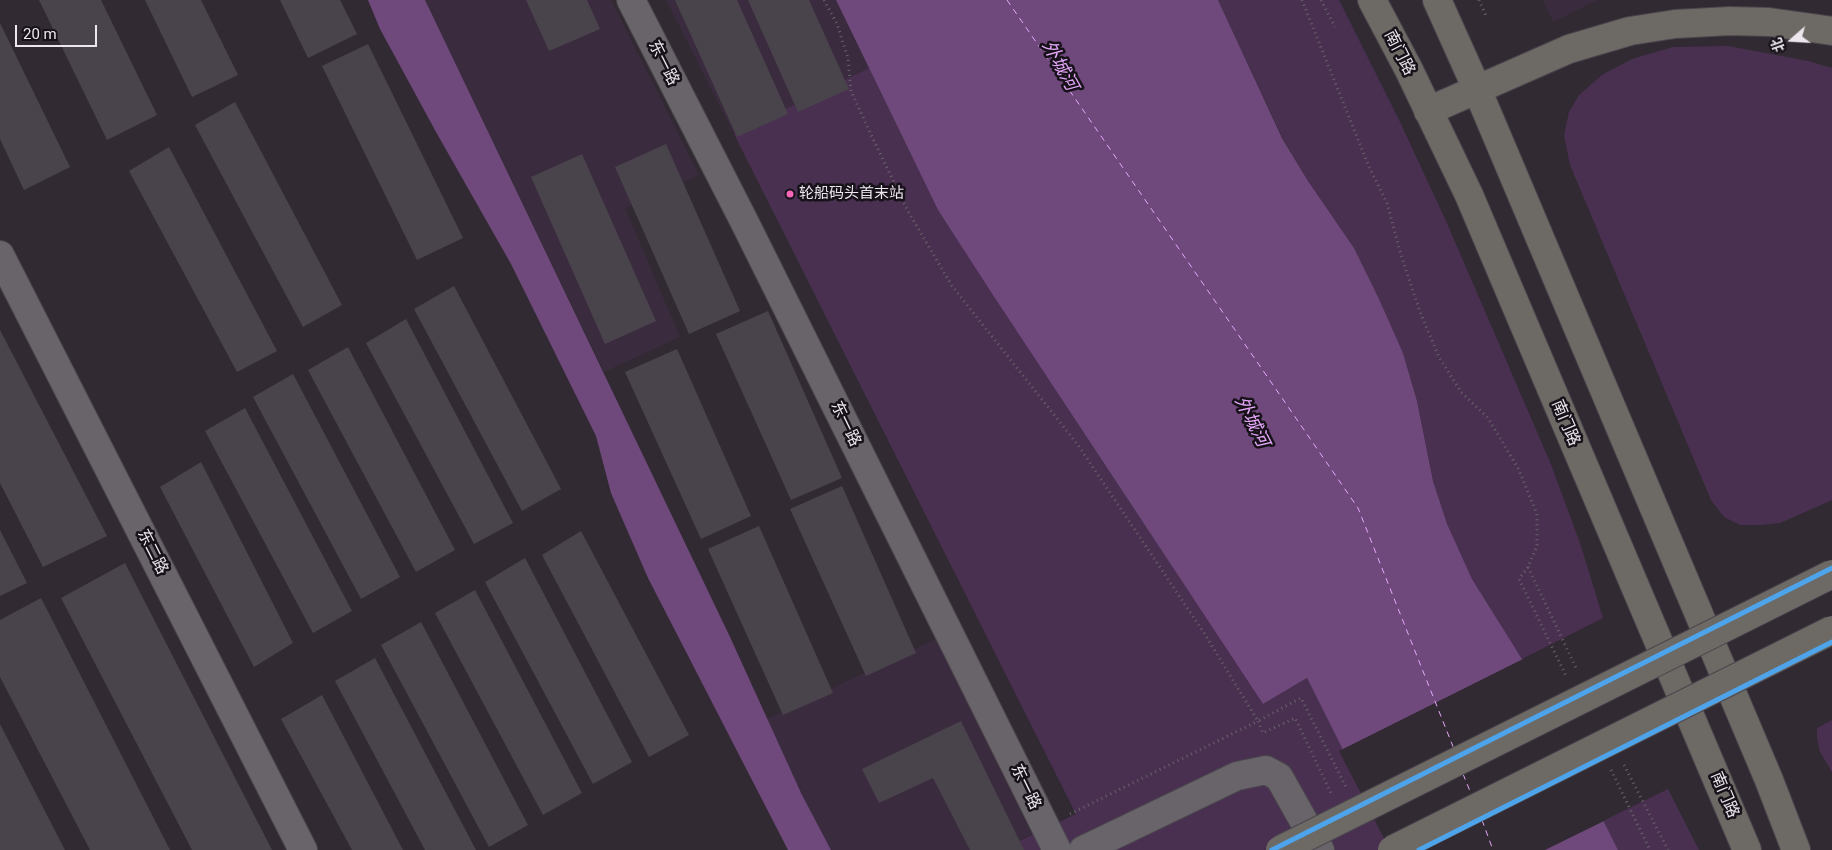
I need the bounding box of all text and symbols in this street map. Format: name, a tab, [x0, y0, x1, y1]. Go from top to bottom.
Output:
scale bar	[18, 15, 100, 47]
north arrow	[1767, 15, 1817, 65]
text: 20 m	[23, 25, 57, 43]
street label: 南门路	[1380, 27, 1418, 79]
text: 北	[1768, 36, 1788, 54]
street label: 东一路	[644, 37, 682, 89]
water label: 外城河	[1036, 37, 1082, 95]
place label: 轮船码头首末站	[799, 185, 904, 203]
marker: 轮船码头首末站	[785, 189, 795, 199]
water label: 外城河	[1229, 393, 1273, 451]
street label: 南门路	[1547, 397, 1583, 449]
street label: 东一路	[826, 398, 864, 450]
street label: 东二路	[133, 526, 171, 578]
street label: 东一路	[1006, 761, 1044, 813]
street label: 南门路	[1706, 769, 1742, 821]

